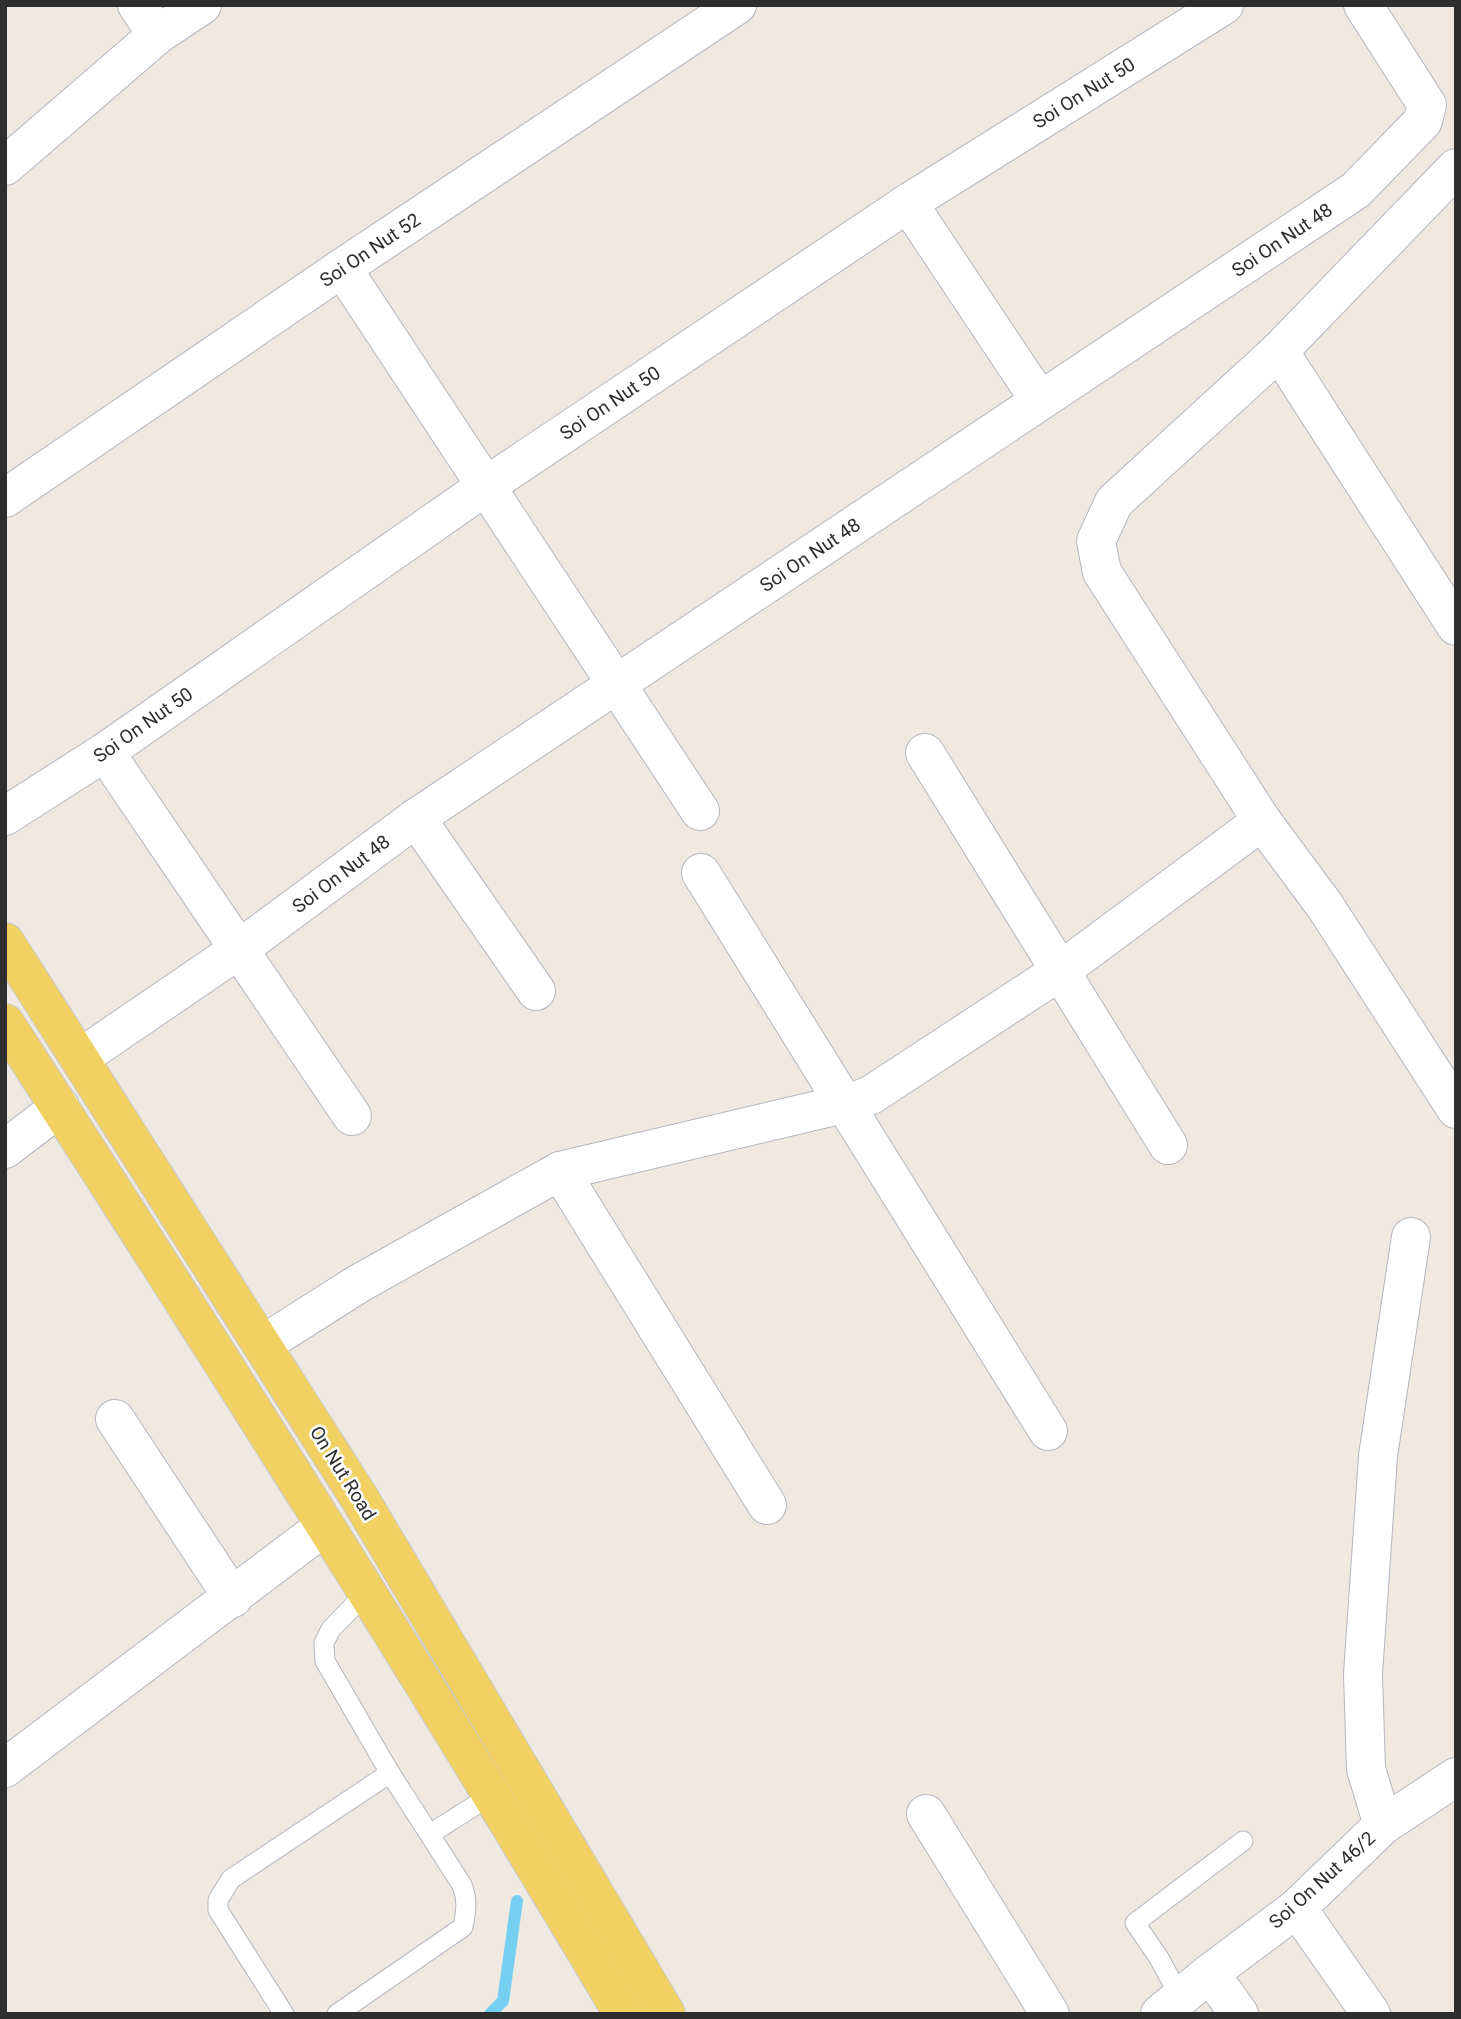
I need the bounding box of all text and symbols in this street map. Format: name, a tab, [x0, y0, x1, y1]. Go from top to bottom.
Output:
street label: Soi On Nut 50	[1029, 52, 1139, 134]
street label: Soi On Nut 48	[1227, 198, 1337, 282]
street label: Soi On Nut 52	[315, 208, 425, 292]
street label: Soi On Nut 50	[555, 361, 665, 445]
street label: Soi On Nut 48	[755, 513, 865, 597]
street label: Soi On Nut 50	[89, 682, 197, 768]
street label: Soi On Nut 48	[288, 830, 394, 918]
street label: On Nut Road	[305, 1422, 381, 1524]
street label: Soi On Nut 46/2	[1264, 1826, 1380, 1934]

